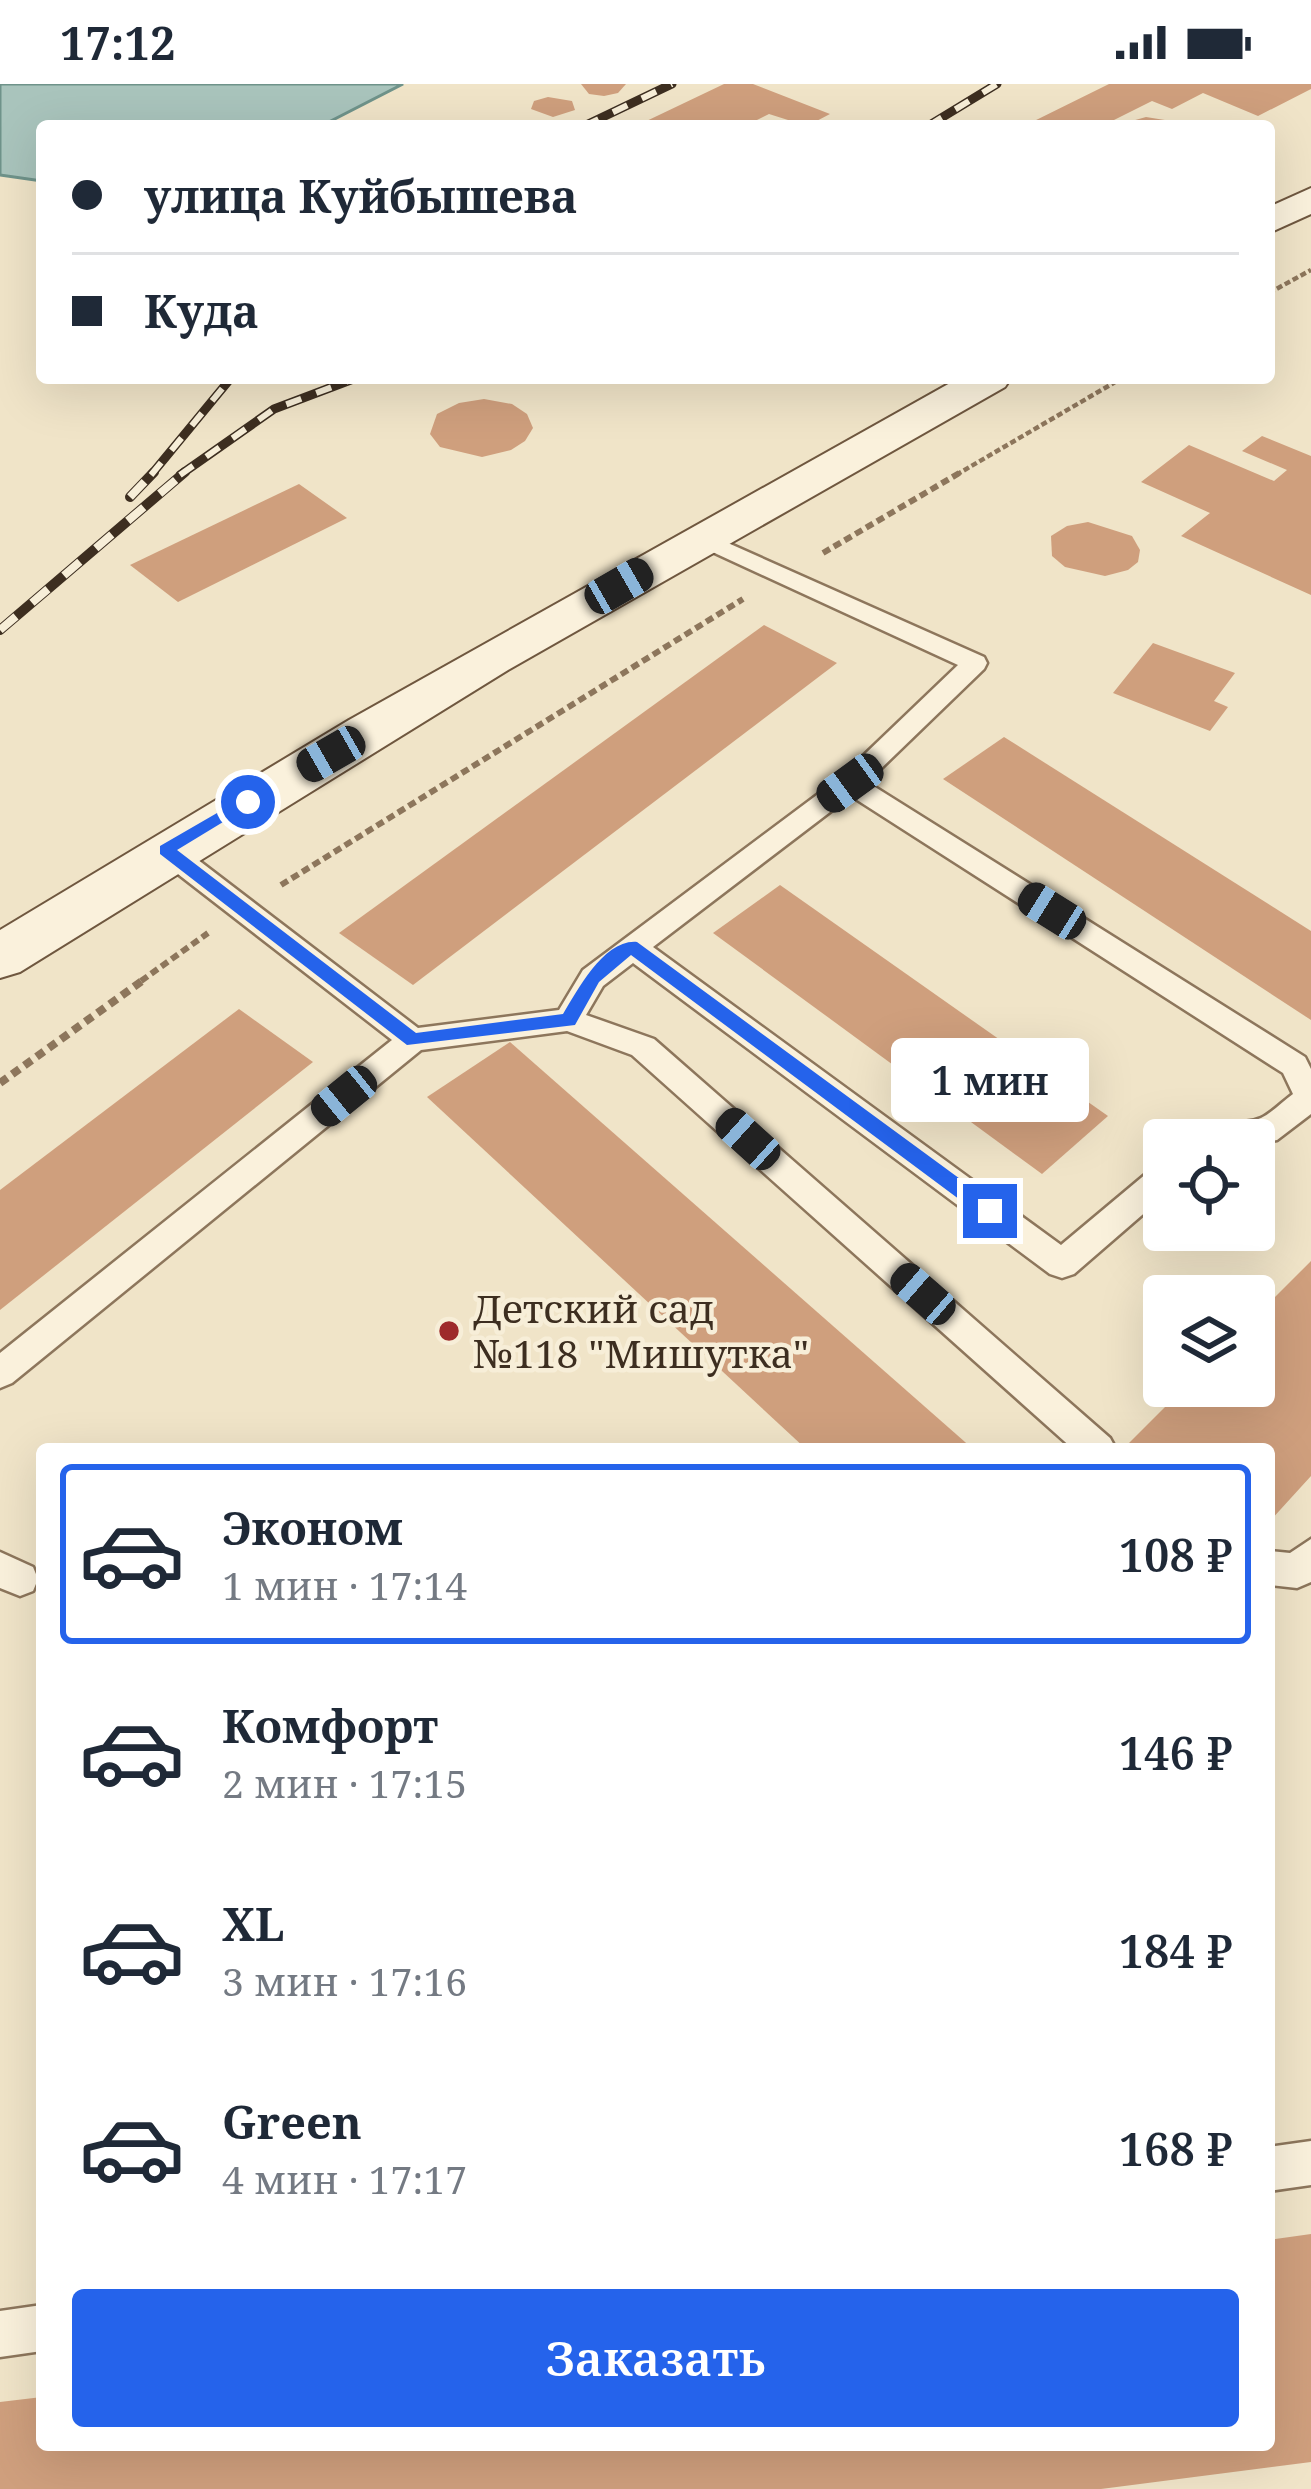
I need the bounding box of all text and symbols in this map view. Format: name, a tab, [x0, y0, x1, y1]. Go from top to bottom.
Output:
text: 17:12	[60, 12, 175, 73]
text: улица Куйбышева	[144, 165, 578, 226]
text: Куда	[144, 280, 259, 341]
car	[579, 552, 659, 620]
car	[291, 720, 371, 788]
car	[810, 747, 890, 819]
route start	[221, 775, 275, 829]
car	[1012, 877, 1092, 945]
callout: 1 мин	[891, 1037, 1089, 1121]
text: 1 мин	[931, 1053, 1049, 1106]
car	[305, 1059, 383, 1133]
car	[709, 1102, 787, 1176]
map controls	[1143, 1119, 1275, 1407]
button: locate	[1143, 1119, 1275, 1251]
route end	[963, 1184, 1017, 1238]
car	[884, 1257, 962, 1331]
button: layers	[1143, 1275, 1275, 1407]
place label: Детский сад №118 "Мишутка"	[473, 1281, 809, 1379]
marker: Детский сад №118 "Мишутка"	[436, 1318, 462, 1344]
text: Эконом	[222, 1497, 403, 1558]
icon: car	[78, 1500, 186, 1608]
text: 108 ₽	[1119, 1524, 1233, 1585]
text: 1 мин · 17:14	[222, 1558, 467, 1611]
text: Комфорт	[222, 1695, 438, 1756]
icon: car	[78, 1698, 186, 1806]
text: 146 ₽	[1119, 1722, 1233, 1783]
text: 2 мин · 17:15	[222, 1756, 467, 1809]
text: XL	[222, 1893, 284, 1954]
icon: car	[78, 1896, 186, 2004]
text: 184 ₽	[1119, 1920, 1233, 1981]
text: 3 мин · 17:16	[222, 1954, 467, 2007]
text: Green	[222, 2091, 362, 2152]
icon: car	[78, 2094, 186, 2202]
text: 168 ₽	[1119, 2118, 1233, 2179]
text: 4 мин · 17:17	[222, 2152, 467, 2205]
button: Заказать	[72, 2289, 1239, 2427]

